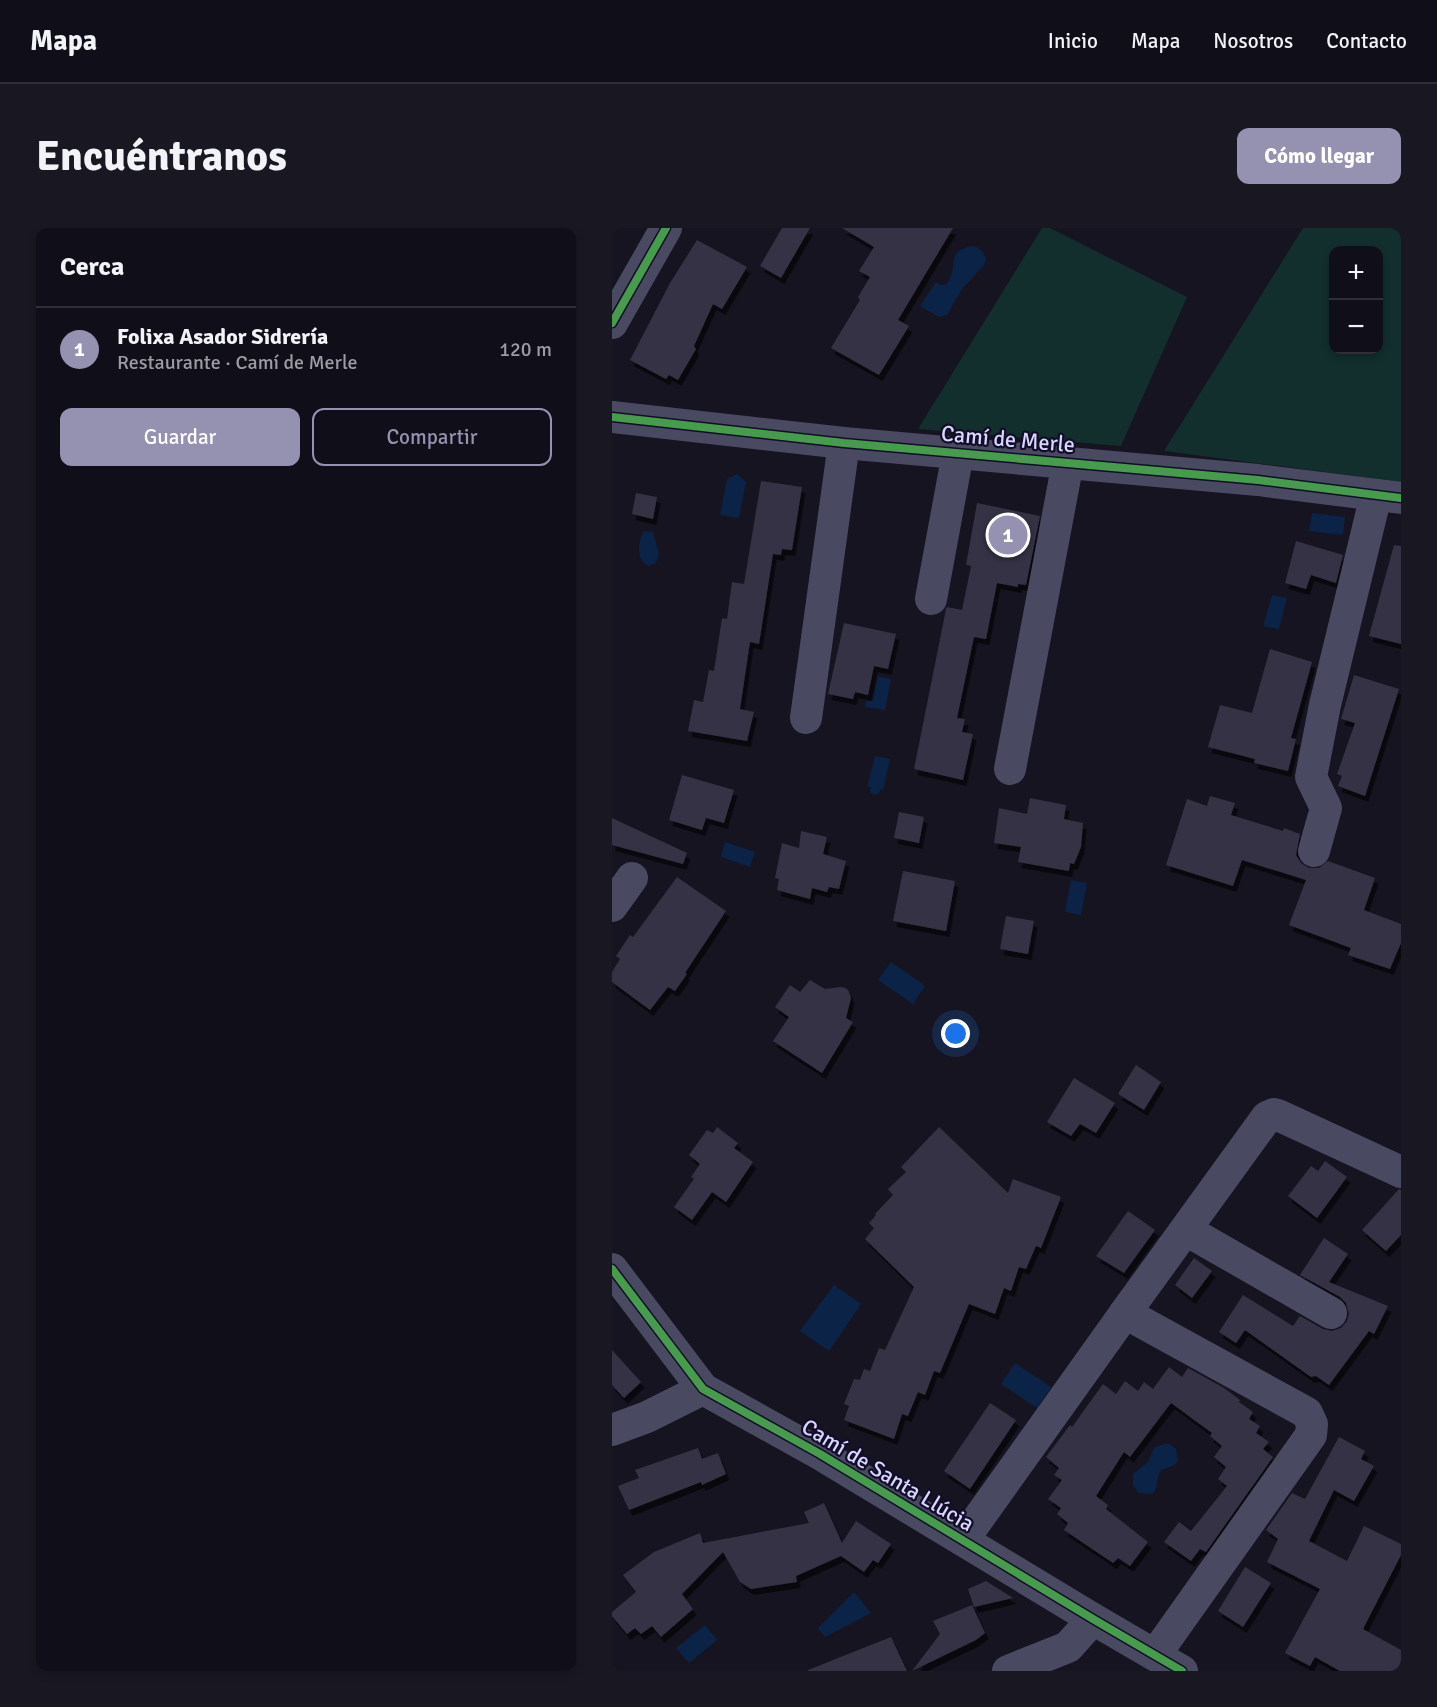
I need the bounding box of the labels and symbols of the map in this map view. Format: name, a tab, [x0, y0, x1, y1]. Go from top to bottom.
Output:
street label: Camí de Merle	[940, 420, 1076, 458]
pin: 1	[988, 512, 1028, 558]
your location	[941, 1019, 970, 1048]
street label: Camí de Santa Llúcia	[797, 1413, 979, 1537]

